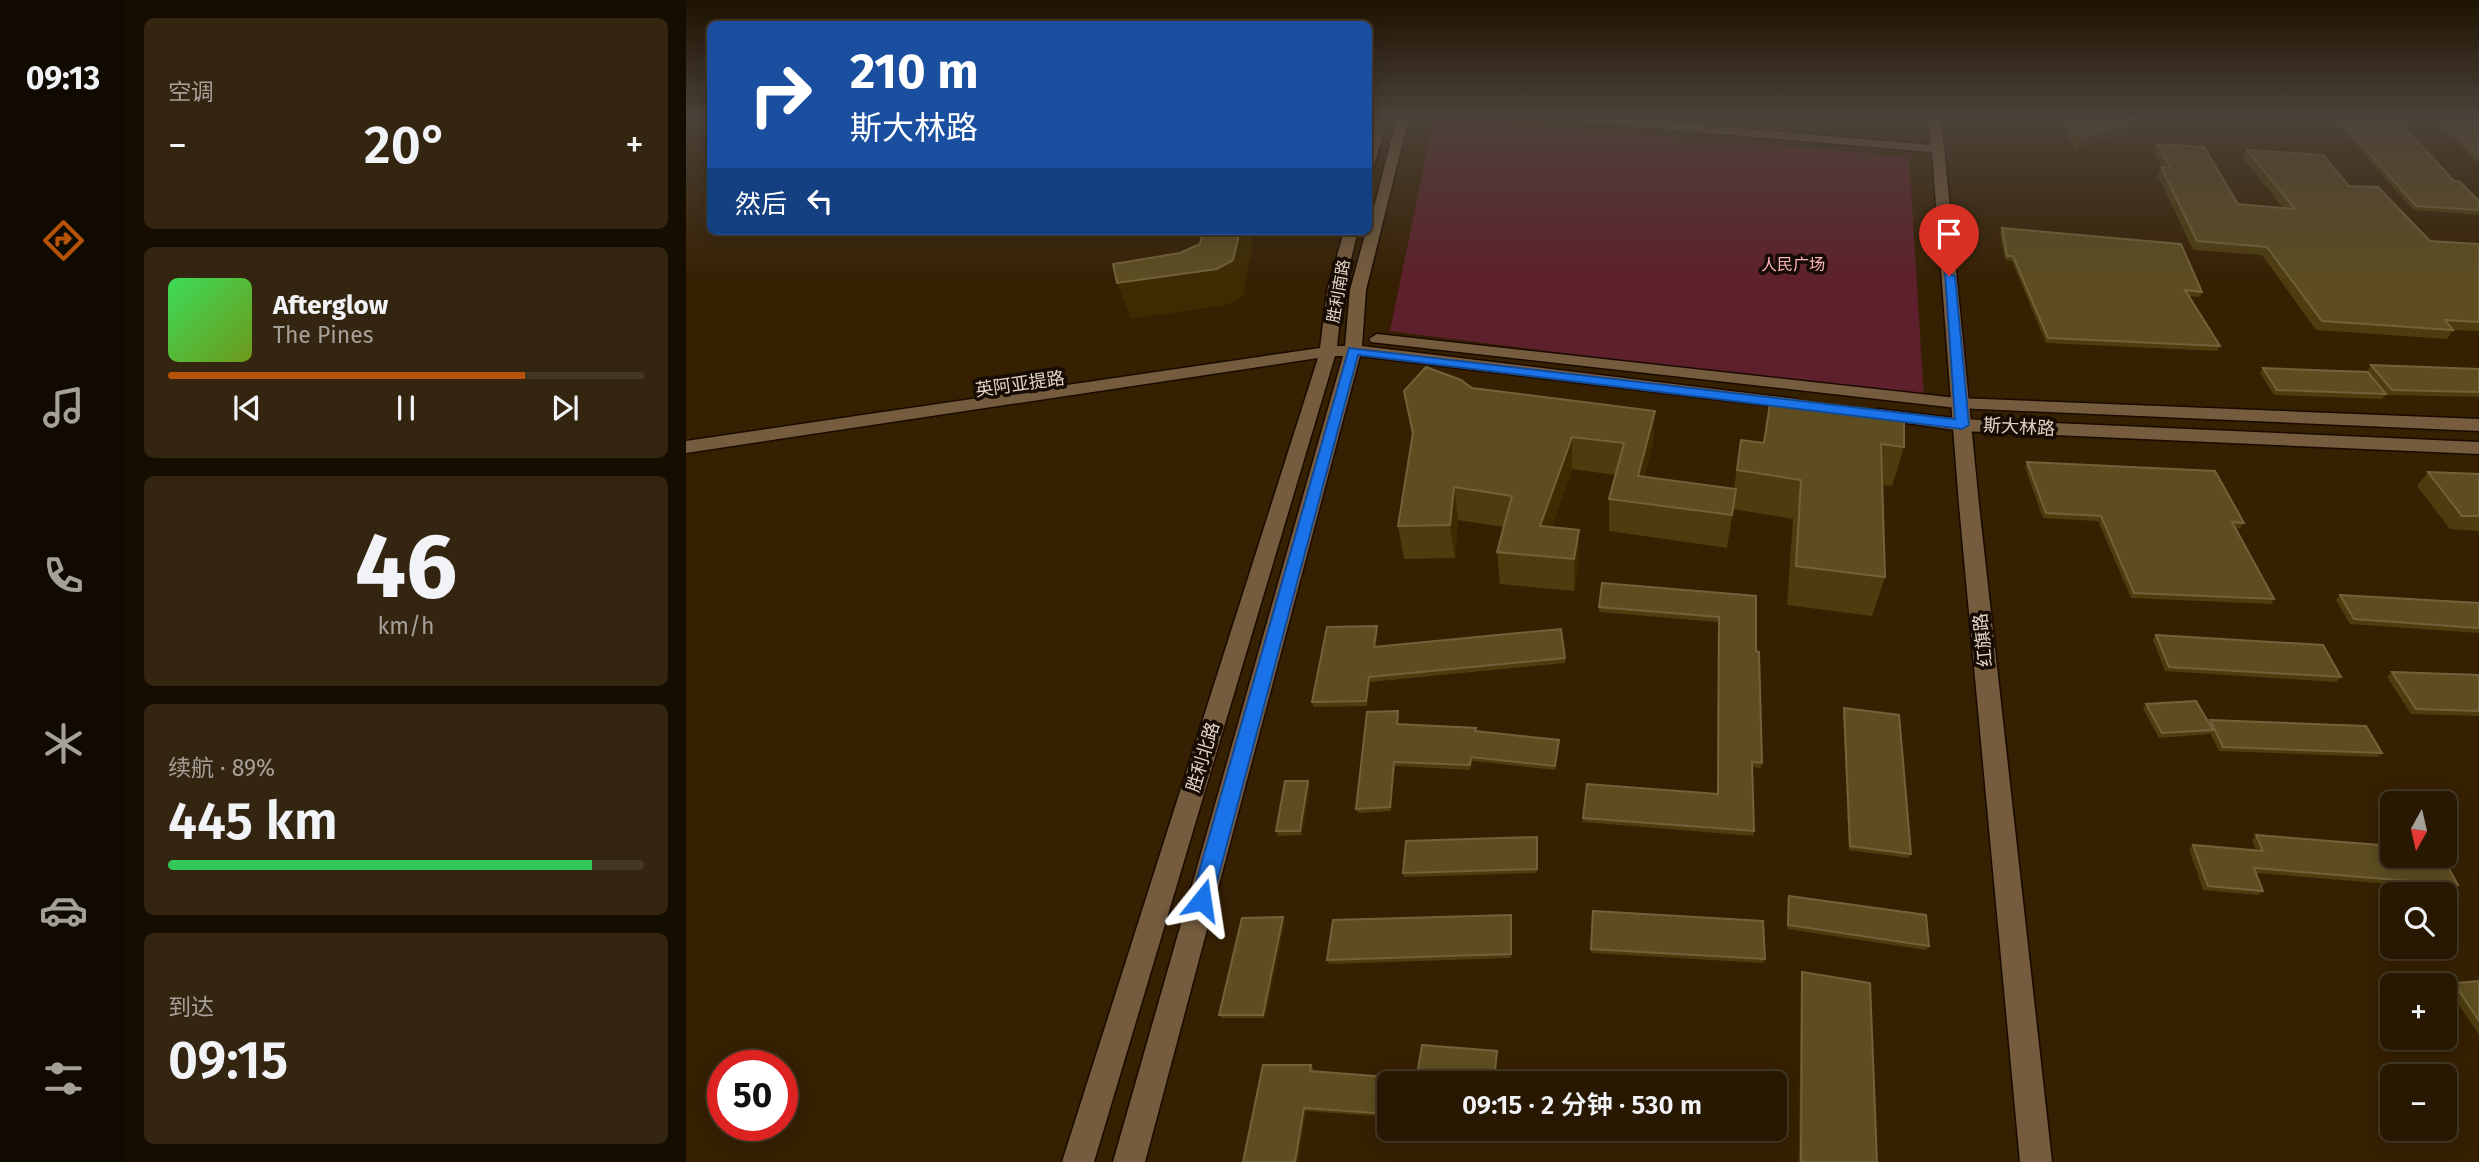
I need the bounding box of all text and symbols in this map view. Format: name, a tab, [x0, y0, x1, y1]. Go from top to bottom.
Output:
text: 210 m	[850, 42, 979, 101]
icon: right	[735, 49, 826, 140]
text: 09:13	[26, 59, 100, 97]
text: 空调	[168, 78, 214, 106]
text: 斯大林路	[850, 109, 978, 147]
text: 20°	[364, 114, 448, 177]
text: −	[168, 122, 187, 168]
text: +	[625, 122, 644, 168]
icon: left	[801, 182, 839, 220]
text: 然后	[735, 189, 787, 220]
pin	[1919, 204, 1979, 276]
icon: arrive	[1930, 215, 1968, 253]
icon: directions	[39, 216, 88, 265]
park label: 人民广场	[1761, 255, 1825, 274]
street label: 胜利南路	[1324, 258, 1353, 324]
text: Afterglow	[273, 290, 388, 321]
text: The Pines	[273, 321, 374, 349]
street label: 英阿亚提路	[974, 367, 1066, 401]
icon: music	[39, 383, 88, 432]
icon: previous	[228, 389, 266, 427]
icon: pause	[387, 389, 425, 427]
icon: next	[546, 389, 584, 427]
street label: 斯大林路	[1982, 414, 2056, 440]
text: 46	[355, 512, 457, 621]
icon: phone	[39, 551, 88, 600]
text: km/h	[378, 612, 434, 640]
street label: 红旗路	[1969, 612, 1997, 668]
icon: climate	[39, 719, 88, 768]
street label: 胜利北路	[1182, 719, 1224, 795]
text: 续航 · 89%	[168, 754, 275, 782]
text: 445 km	[168, 790, 338, 853]
north arrow	[2380, 791, 2457, 868]
map controls	[2380, 791, 2457, 1141]
position arrow	[1165, 863, 1239, 937]
button: search	[2380, 882, 2457, 959]
icon: car	[39, 886, 88, 935]
button: +	[2380, 973, 2457, 1050]
text: 到达	[168, 993, 214, 1021]
text: 09:15	[168, 1029, 288, 1092]
speed limit sign: 50	[707, 1050, 798, 1141]
icon: filters	[39, 1054, 88, 1103]
button: −	[2380, 1064, 2457, 1141]
text: 09:15 · 2 分钟 · 530 m	[1462, 1090, 1702, 1121]

